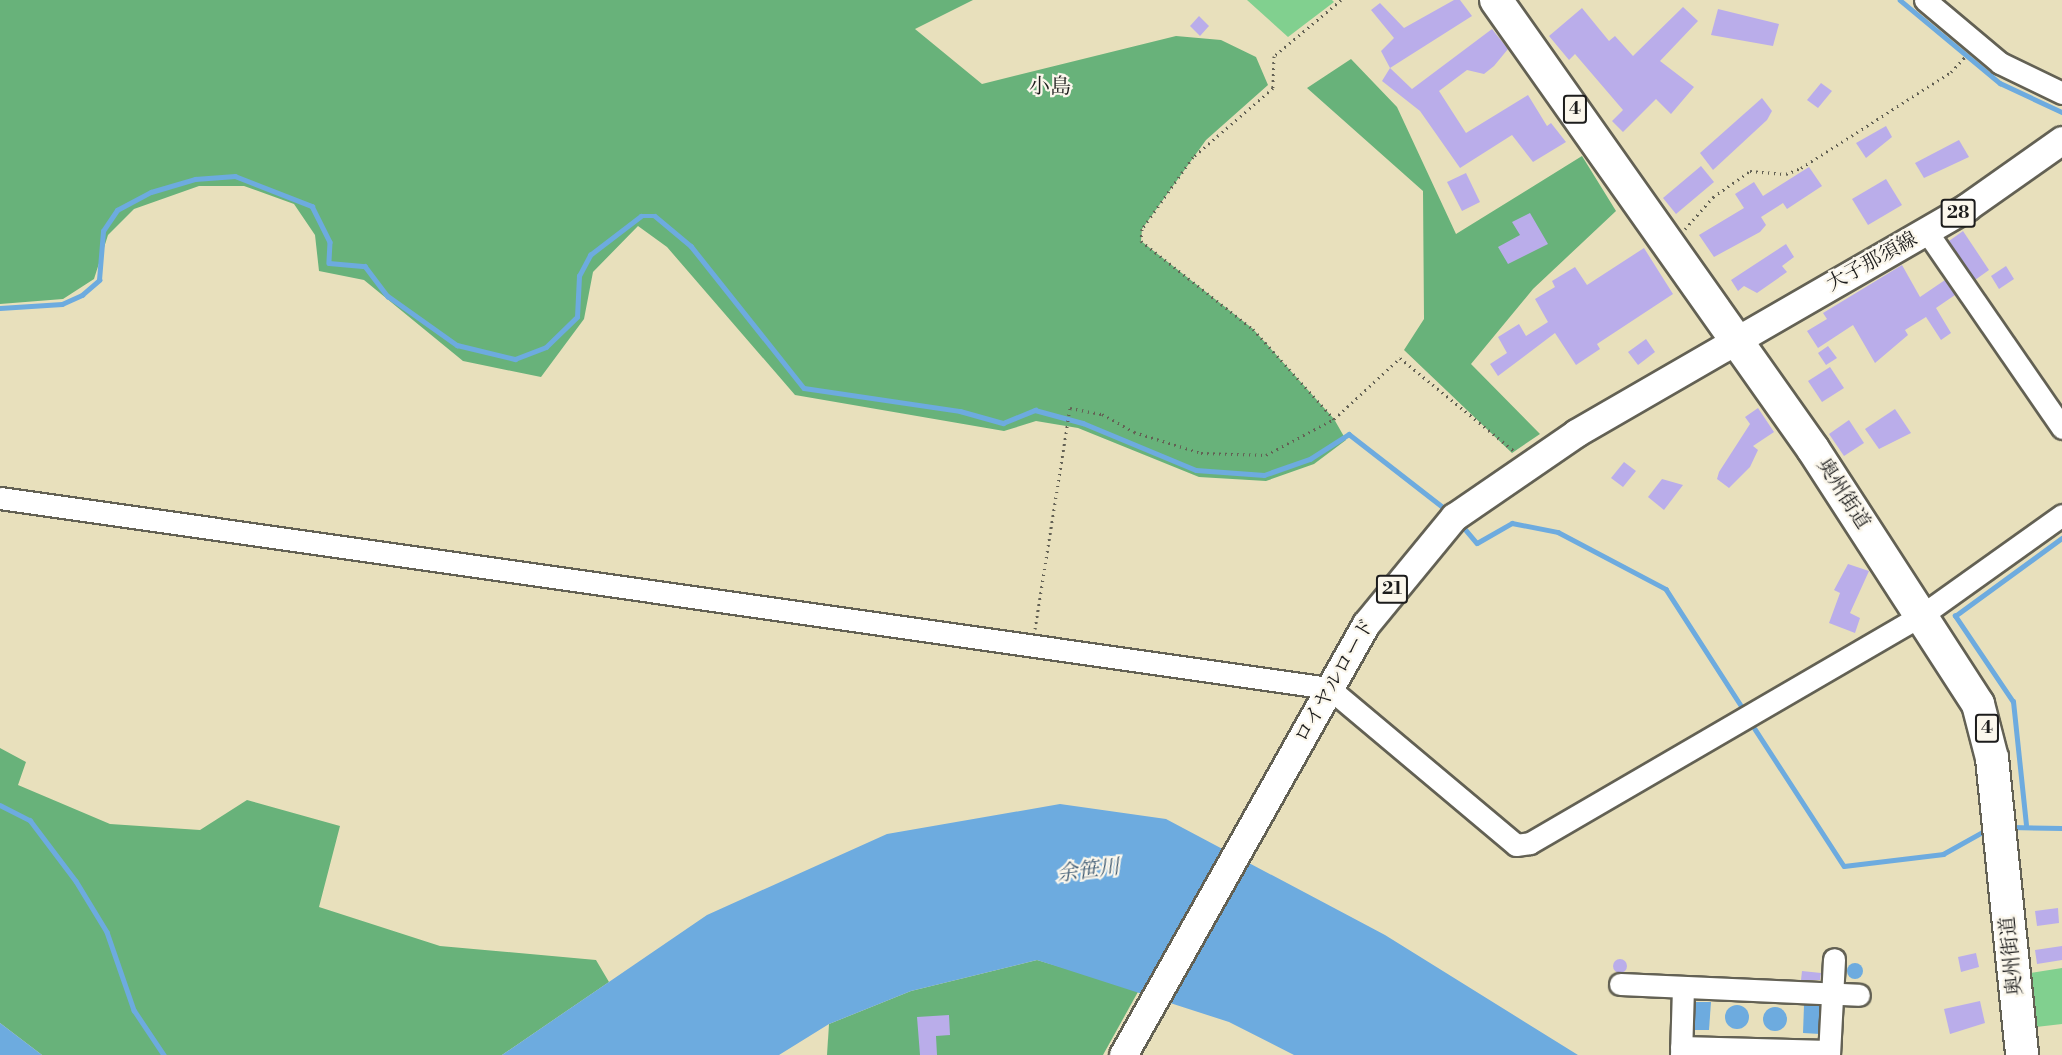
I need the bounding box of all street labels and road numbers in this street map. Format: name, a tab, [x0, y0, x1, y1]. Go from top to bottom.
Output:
road number: 4	[1562, 94, 1588, 124]
road number: 28	[1940, 198, 1976, 228]
street label: 大子那須線	[1822, 227, 1922, 297]
street label: 奥州街道	[1811, 454, 1875, 534]
road number: 21	[1376, 574, 1408, 604]
street label: ロイヤルロード	[1290, 614, 1380, 748]
road number: 4	[1974, 713, 2000, 743]
street label: 奥州街道	[1996, 915, 2028, 997]

